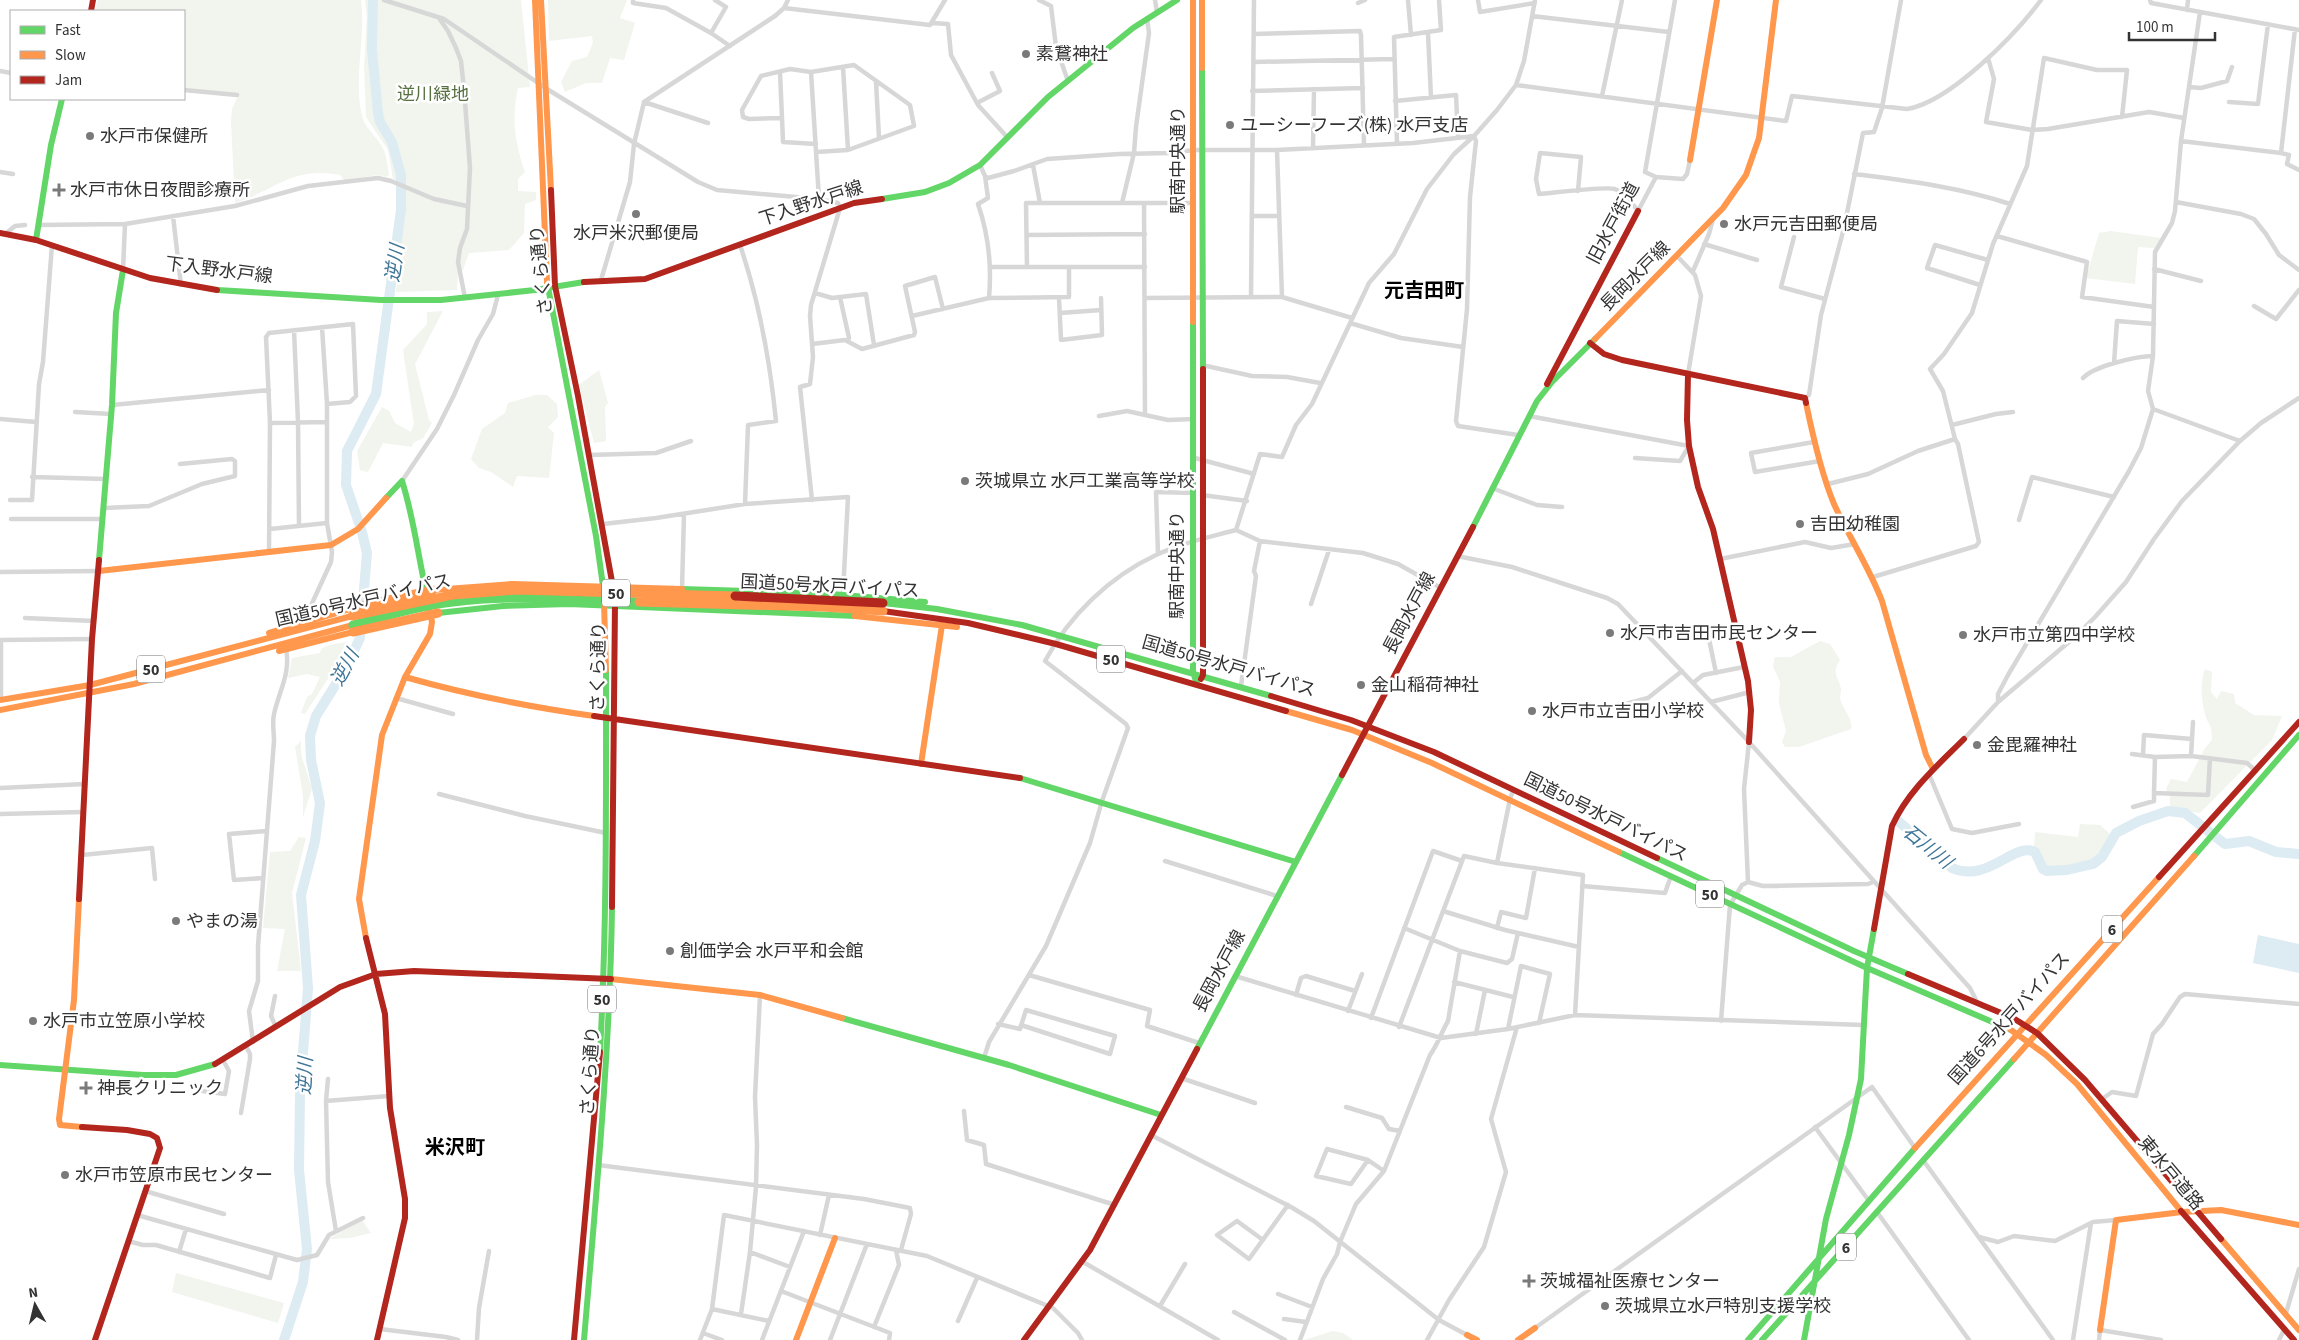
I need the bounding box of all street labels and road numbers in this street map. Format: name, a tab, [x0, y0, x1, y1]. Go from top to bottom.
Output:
street label: 駅南中央通り	[1166, 106, 1191, 214]
street label: 下入野水戸線	[756, 175, 866, 232]
street label: 旧水戸街道	[1581, 178, 1646, 269]
street label: さくら通り	[524, 224, 559, 316]
street label: 長岡水戸線	[1595, 236, 1676, 317]
street label: 下入野水戸線	[164, 252, 274, 289]
street label: 駅南中央通り	[1165, 511, 1190, 619]
street label: 国道50号水戸バイパス	[273, 568, 453, 633]
street label: 長岡水戸線	[1377, 568, 1442, 659]
street label: 国道50号水戸バイパス	[740, 569, 920, 604]
road number: 50	[602, 580, 630, 606]
street label: さくら通り	[585, 622, 612, 712]
street label: 国道50号水戸バイパス	[1139, 630, 1319, 703]
road number: 50	[1097, 646, 1125, 672]
road number: 50	[137, 656, 165, 682]
street label: 国道50号水戸バイパス	[1520, 767, 1692, 868]
road number: 50	[1696, 881, 1724, 908]
road number: 6	[2102, 916, 2122, 942]
street label: 長岡水戸線	[1187, 926, 1252, 1017]
street label: 国道6号水戸バイパス	[1943, 947, 2076, 1090]
road number: 50	[588, 986, 616, 1012]
street label: さくら通り	[575, 1025, 606, 1117]
street label: 東水戸道路	[2132, 1131, 2209, 1216]
road number: 6	[1836, 1234, 1856, 1260]

